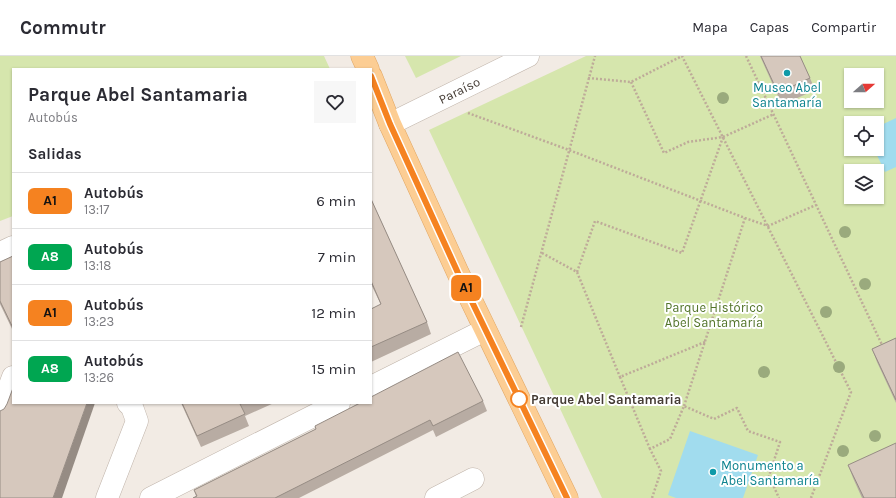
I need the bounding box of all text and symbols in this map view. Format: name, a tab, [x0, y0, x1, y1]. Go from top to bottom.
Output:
text: Commutr	[20, 17, 106, 39]
text: Mapa	[692, 19, 728, 36]
text: Capas	[750, 19, 789, 36]
text: Compartir	[811, 19, 876, 36]
marker: Museo Abel Santamaría	[782, 68, 792, 78]
north arrow	[844, 68, 884, 108]
map controls	[844, 68, 884, 204]
street label: Paraíso	[436, 73, 482, 106]
place label: Museo Abel Santamaría	[752, 80, 822, 110]
button: heart	[314, 81, 356, 123]
text: Parque Abel Santamaria	[28, 84, 248, 106]
text: Autobús	[28, 110, 78, 125]
button: locate	[844, 116, 884, 156]
text: Salidas	[28, 145, 82, 163]
button: layers	[844, 164, 884, 204]
text: Autobús	[84, 184, 144, 202]
text: A1	[43, 192, 57, 209]
text: 6 min	[316, 192, 356, 210]
text: 13:17	[84, 202, 109, 217]
text: Autobús	[84, 240, 144, 258]
text: A8	[41, 248, 59, 265]
text: 7 min	[318, 248, 356, 266]
text: 13:18	[84, 258, 111, 273]
line badge: A1	[448, 275, 484, 301]
text: A1	[459, 279, 473, 296]
text: Autobús	[84, 296, 144, 314]
park label: Parque Histórico Abel Santamaría	[665, 300, 763, 330]
text: A1	[43, 304, 57, 321]
text: 12 min	[311, 304, 356, 322]
text: 13:23	[84, 314, 114, 329]
text: Autobús	[84, 352, 144, 370]
text: A8	[41, 360, 59, 377]
text: 15 min	[311, 360, 356, 378]
text: 13:26	[84, 370, 114, 385]
marker: Parque Abel Santamaria	[510, 390, 528, 408]
place label: Parque Abel Santamaria	[531, 392, 681, 408]
place label: Monumento a Abel Santamaría	[721, 458, 820, 488]
marker: Monumento a Abel Santamaría	[708, 467, 718, 477]

